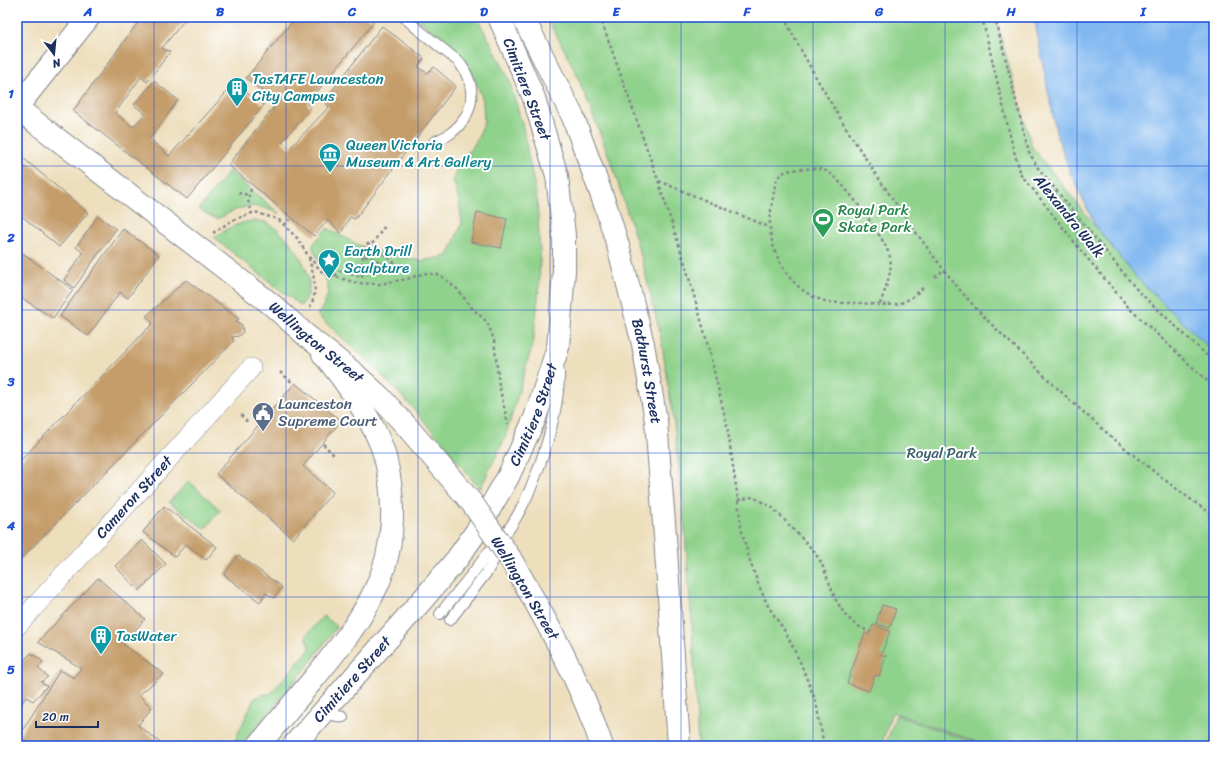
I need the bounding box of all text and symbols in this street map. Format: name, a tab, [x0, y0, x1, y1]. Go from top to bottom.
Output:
text: A	[83, 0, 92, 23]
text: B	[216, 0, 225, 23]
text: C	[347, 0, 357, 23]
text: D	[480, 0, 488, 23]
text: E	[612, 0, 621, 23]
text: F	[742, 0, 751, 23]
text: G	[874, 0, 884, 23]
text: H	[1005, 0, 1016, 23]
text: I	[1139, 0, 1147, 23]
north arrow	[34, 34, 74, 74]
street label: Cimitiere Street	[495, 34, 559, 145]
text: N	[50, 53, 64, 73]
place label: TasTAFE Launceston City Campus	[252, 66, 384, 109]
building icon: TasTAFE Launceston City Campus	[224, 75, 250, 108]
text: 1	[8, 82, 14, 105]
place label: Queen Victoria Museum & Art Gallery	[346, 132, 491, 175]
museum icon: Queen Victoria Museum & Art Gallery	[317, 141, 343, 174]
street label: Alexandra Walk	[1026, 167, 1112, 265]
place label: Royal Park Skate Park	[838, 197, 913, 240]
sports icon: Royal Park Skate Park	[810, 206, 836, 239]
text: 2	[6, 226, 15, 249]
place label: Earth Drill Sculpture	[344, 238, 413, 281]
place icon: Earth Drill Sculpture	[316, 247, 342, 280]
street label: Wellington Street	[263, 295, 371, 390]
street label: Bathurst Street	[624, 316, 669, 426]
street label: Cimitiere Street	[502, 359, 565, 470]
text: 3	[6, 370, 15, 393]
place label: Launceston Supreme Court	[278, 391, 378, 434]
public building icon: Launceston Supreme Court	[250, 400, 276, 433]
park label: Royal Park	[907, 440, 978, 466]
street label: Cameron Street	[89, 449, 180, 545]
text: 4	[6, 514, 16, 537]
street label: Wellington Street	[484, 531, 567, 646]
building icon: TasWater	[88, 623, 114, 656]
place label: TasWater	[116, 623, 177, 649]
street label: Cimitiere Street	[306, 629, 398, 729]
text: 5	[7, 658, 15, 681]
scale bar	[36, 703, 98, 729]
text: 20 m	[42, 706, 69, 728]

